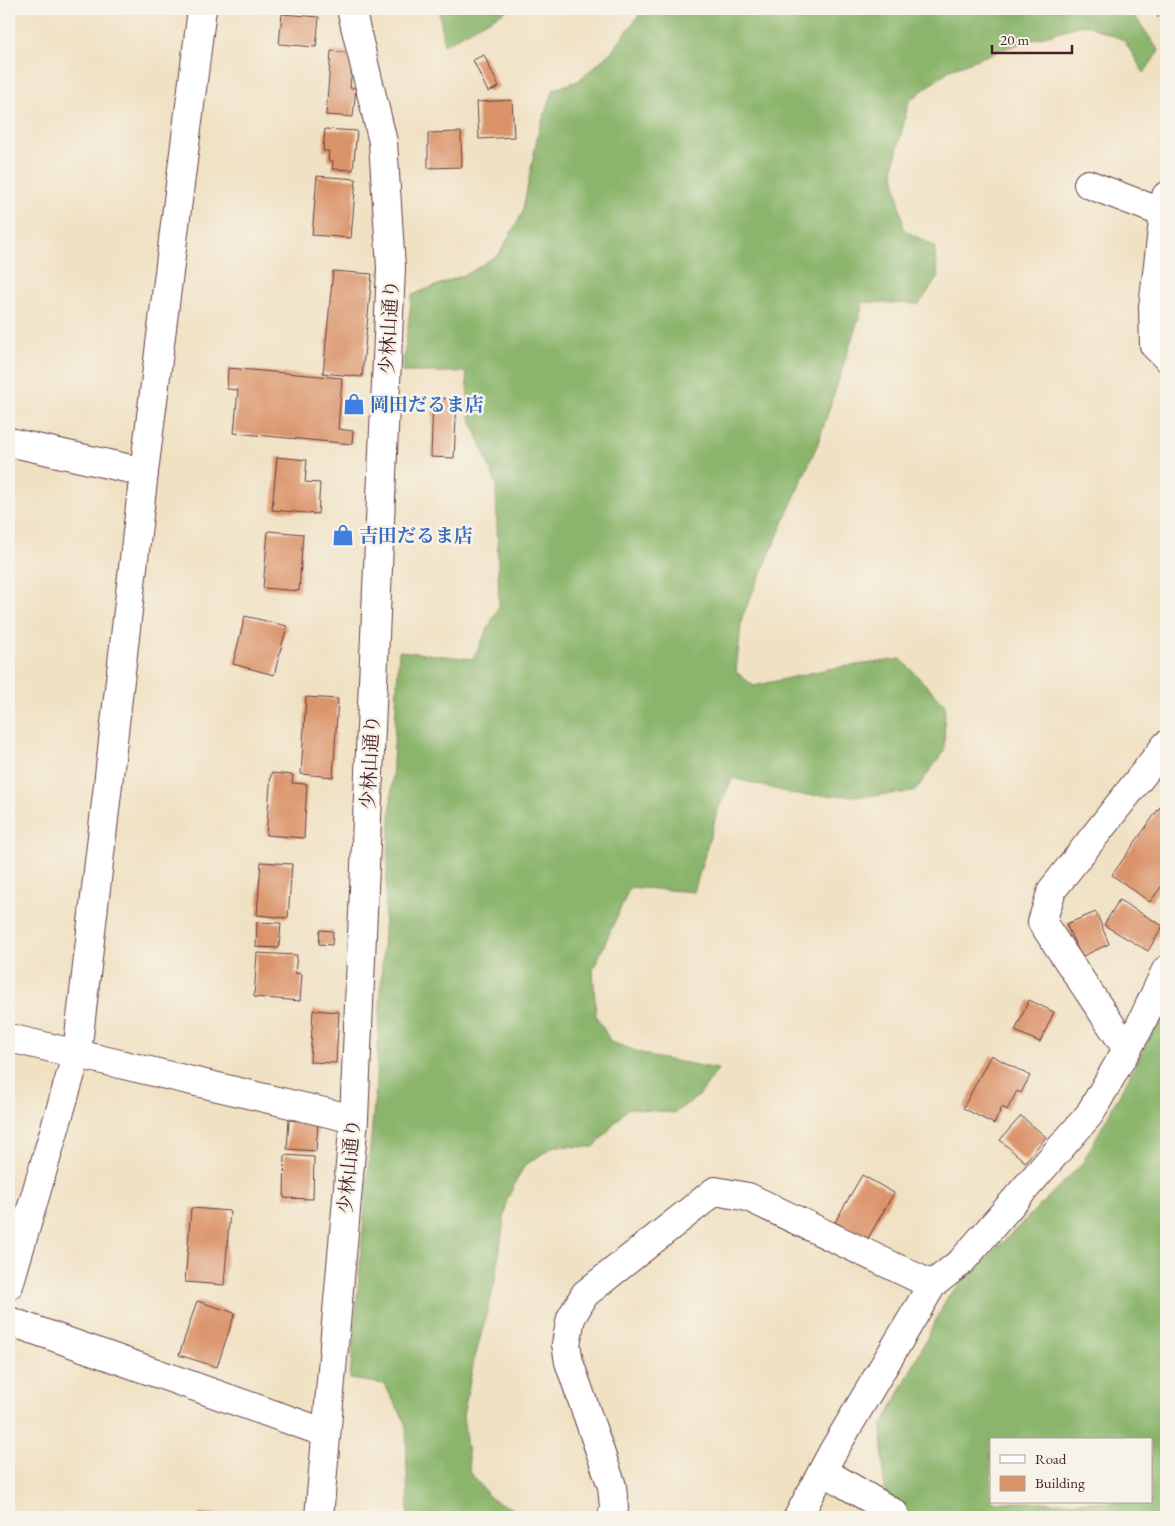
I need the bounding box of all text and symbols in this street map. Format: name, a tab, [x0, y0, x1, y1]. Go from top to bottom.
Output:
scale bar	[992, 22, 1072, 54]
text: 20 m	[1000, 30, 1029, 49]
street label: 少林山通り	[374, 279, 404, 375]
shop icon: 岡田だるま店	[341, 391, 367, 417]
place label: 岡田だるま店	[370, 392, 484, 417]
shop icon: 吉田だるま店	[330, 522, 356, 548]
place label: 吉田だるま店	[359, 523, 473, 548]
street label: 少林山通り	[355, 714, 385, 810]
street label: 少林山通り	[332, 1118, 366, 1214]
legend	[990, 1438, 1152, 1504]
text: Road	[1035, 1449, 1067, 1468]
text: Building	[1035, 1473, 1085, 1492]

